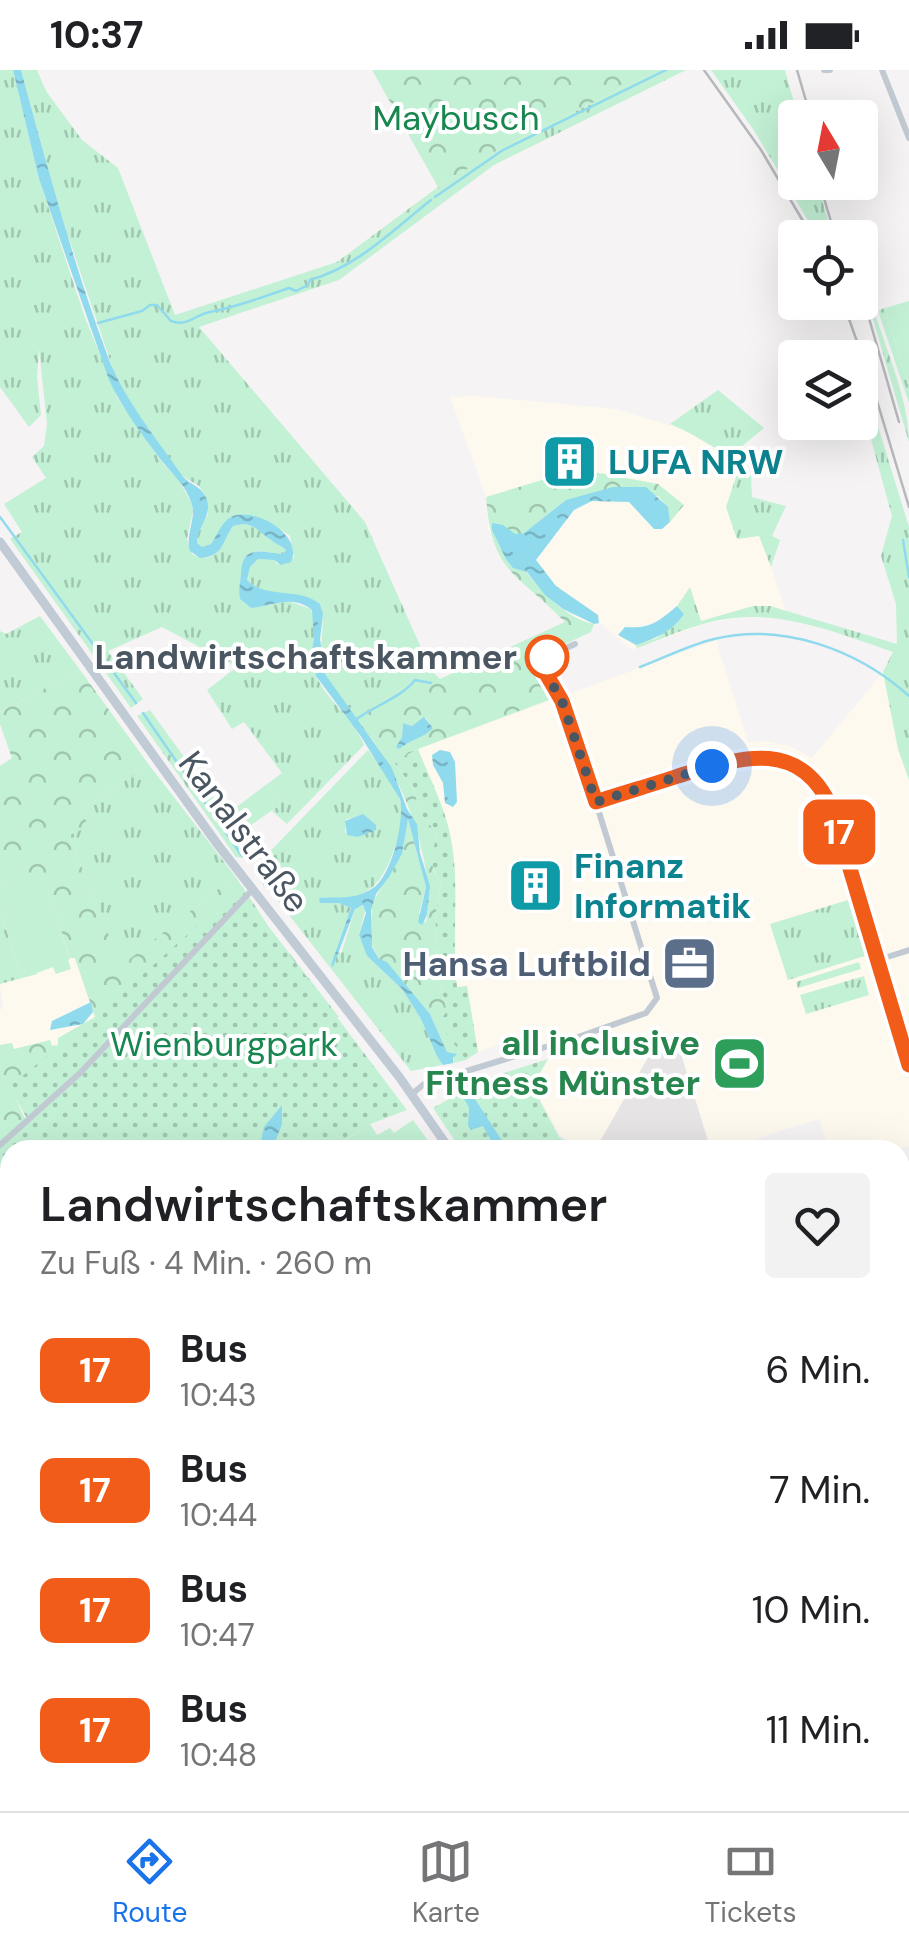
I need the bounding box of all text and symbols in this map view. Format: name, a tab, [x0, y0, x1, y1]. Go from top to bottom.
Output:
text: 10:37	[50, 10, 143, 60]
park label: Maybusch	[372, 95, 540, 141]
north arrow	[778, 100, 878, 200]
map controls	[778, 100, 878, 440]
button: locate	[778, 220, 878, 320]
button: layers	[778, 340, 878, 440]
building icon: LUFA NRW	[539, 432, 599, 492]
place label: LUFA NRW	[608, 439, 783, 485]
place label: Landwirtschaftskammer	[95, 634, 517, 680]
marker: Landwirtschaftskammer	[526, 636, 568, 678]
your location	[687, 741, 737, 791]
street label: Kanalstraße	[168, 742, 320, 922]
line badge: 17	[794, 800, 884, 864]
text: 17	[823, 809, 855, 855]
place label: Finanz Informatik	[574, 843, 751, 929]
building icon: Finanz Informatik	[505, 856, 565, 916]
office icon: Hansa Luftbild	[660, 934, 720, 994]
place label: Hansa Luftbild	[403, 941, 651, 987]
place label: all inclusive Fitness Münster	[425, 1020, 700, 1106]
park label: Wienburgpark	[110, 1021, 338, 1067]
sports icon: all inclusive Fitness Münster	[709, 1033, 769, 1093]
text: Landwirtschaftskammer	[40, 1173, 607, 1236]
button: heart	[765, 1173, 870, 1278]
text: Zu Fuß · 4 Min. · 260 m	[40, 1242, 372, 1284]
text: Bus	[180, 1324, 248, 1374]
text: 6 Min.	[766, 1345, 870, 1395]
text: 17	[79, 1347, 111, 1393]
text: 10:43	[180, 1374, 257, 1416]
text: Bus	[180, 1444, 248, 1494]
text: 7 Min.	[769, 1465, 870, 1515]
text: 17	[79, 1467, 111, 1513]
text: 10:44	[180, 1494, 257, 1536]
text: Bus	[180, 1564, 248, 1614]
text: 10 Min.	[752, 1585, 870, 1635]
text: 17	[79, 1587, 111, 1633]
text: 10:47	[180, 1614, 255, 1656]
text: Bus	[180, 1684, 248, 1734]
text: 11 Min.	[766, 1705, 870, 1755]
text: 17	[79, 1707, 111, 1753]
text: 10:48	[180, 1734, 257, 1776]
tab: Route	[112, 1834, 187, 1931]
tab: Karte	[412, 1834, 480, 1931]
tab: Tickets	[705, 1834, 797, 1931]

